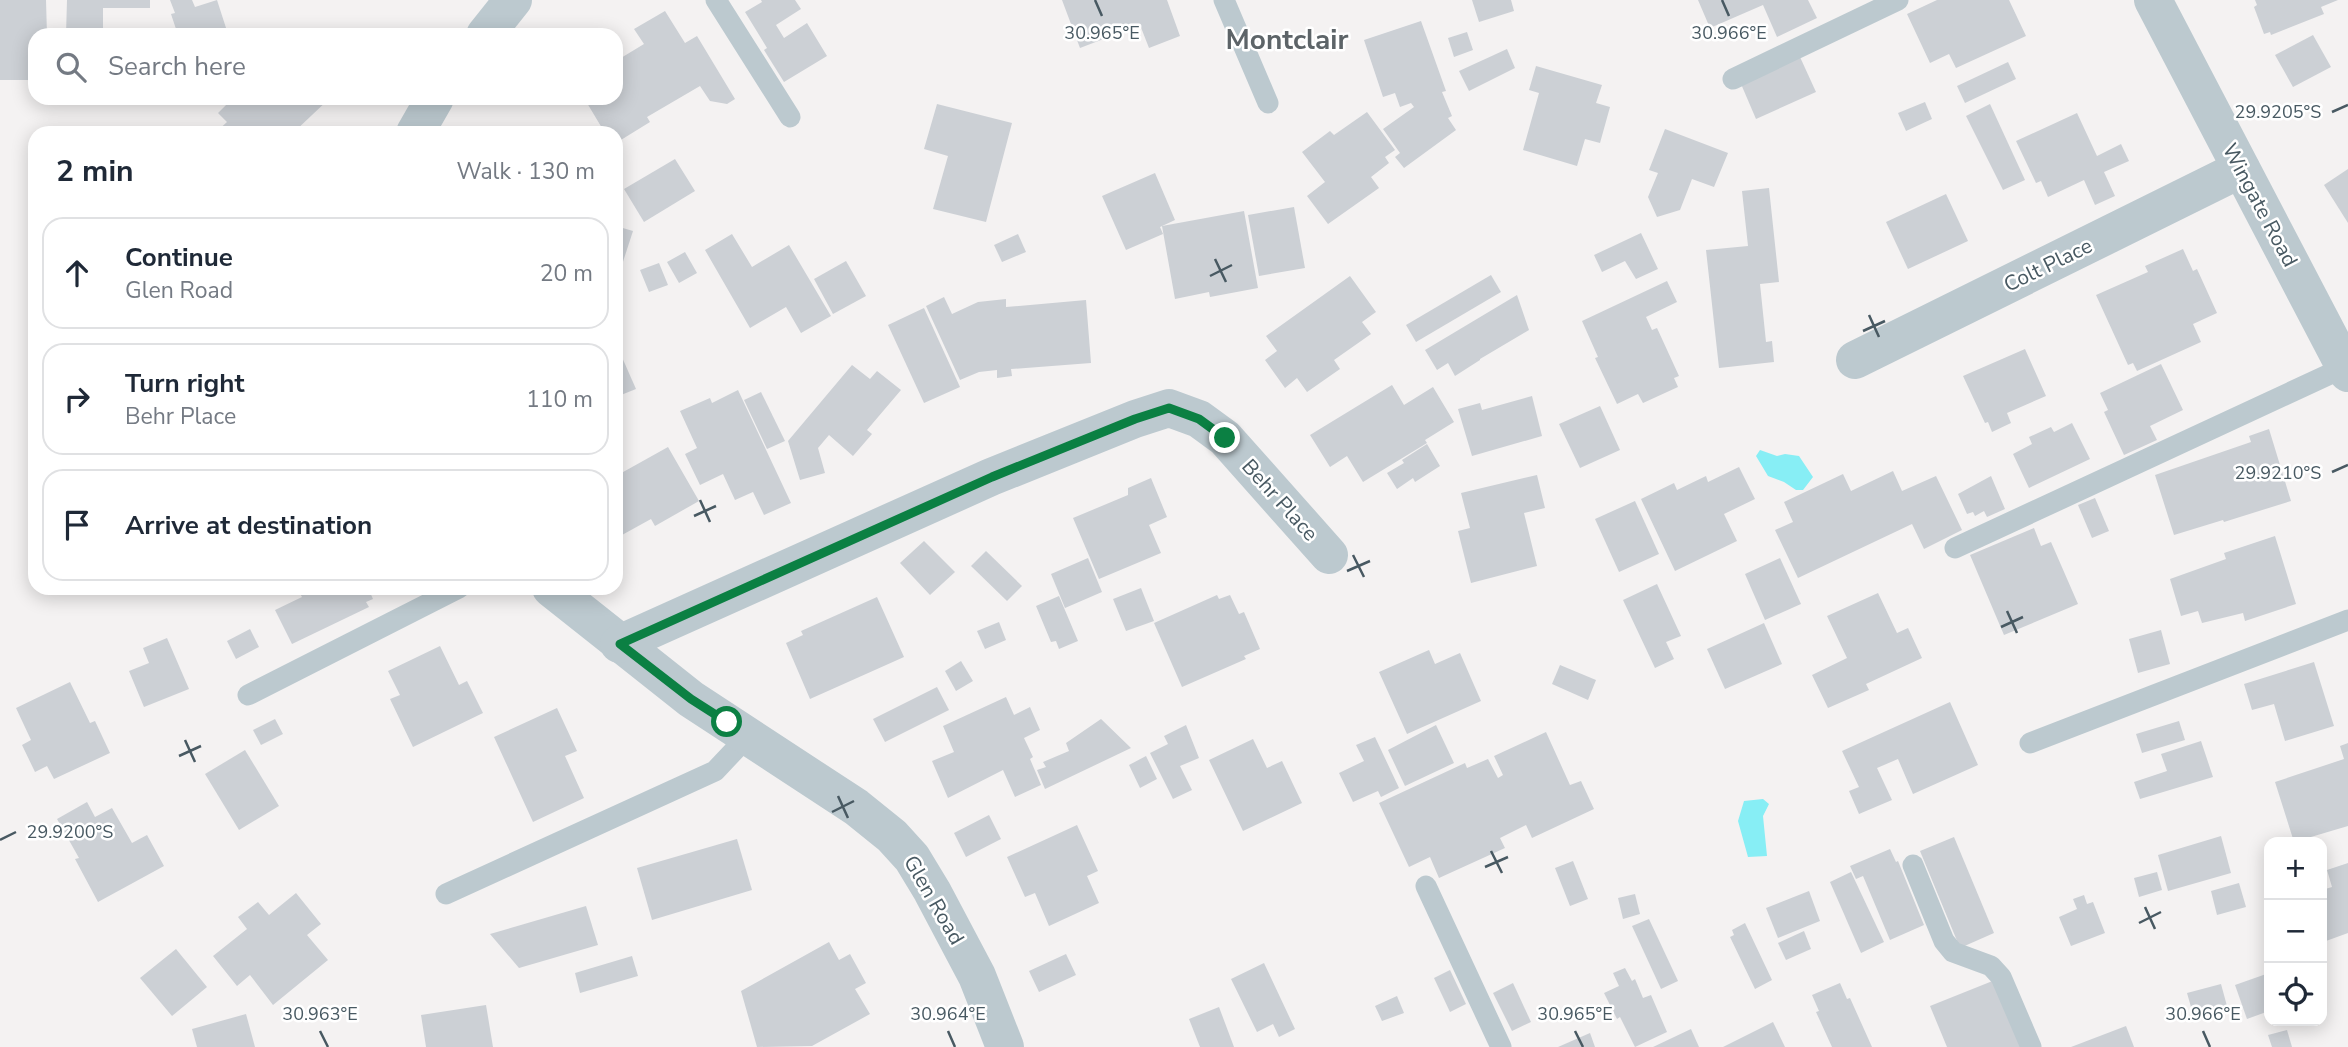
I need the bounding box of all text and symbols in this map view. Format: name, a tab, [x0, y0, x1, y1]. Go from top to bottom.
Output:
text: 30.965°E	[1064, 21, 1140, 45]
district label: Montclair	[1225, 21, 1349, 59]
text: 30.966°E	[1691, 21, 1767, 45]
search box	[28, 28, 623, 105]
icon: search	[52, 48, 90, 86]
text: Search here	[108, 49, 246, 84]
text: 29.9205°S	[2235, 100, 2321, 124]
street label: Wingate Road	[2216, 138, 2304, 272]
text: 2 min	[56, 151, 134, 192]
text: Walk · 130 m	[456, 156, 595, 187]
street label: Colt Place	[1999, 232, 2097, 298]
text: Continue	[125, 240, 233, 275]
icon: ahead	[58, 254, 96, 292]
text: 20 m	[540, 258, 593, 289]
text: Glen Road	[125, 275, 233, 306]
text: Turn right	[125, 366, 244, 401]
icon: right	[58, 380, 96, 418]
text: 110 m	[526, 384, 593, 415]
text: Behr Place	[125, 401, 236, 432]
route end	[1209, 422, 1240, 453]
street label: Behr Place	[1236, 453, 1324, 547]
text: 29.9210°S	[2235, 461, 2321, 485]
icon: arrive	[58, 506, 96, 544]
text: Arrive at destination	[125, 508, 372, 543]
route start	[711, 706, 742, 737]
text: 29.9200°S	[27, 820, 113, 844]
map controls	[2264, 837, 2327, 1026]
button: +	[2264, 837, 2327, 900]
street label: Glen Road	[897, 850, 971, 950]
button: −	[2264, 900, 2327, 963]
button: locate	[2264, 963, 2327, 1026]
text: 30.963°E	[282, 1002, 358, 1026]
text: 30.964°E	[910, 1002, 986, 1026]
text: 30.965°E	[1537, 1002, 1613, 1026]
text: 30.966°E	[2165, 1002, 2241, 1026]

